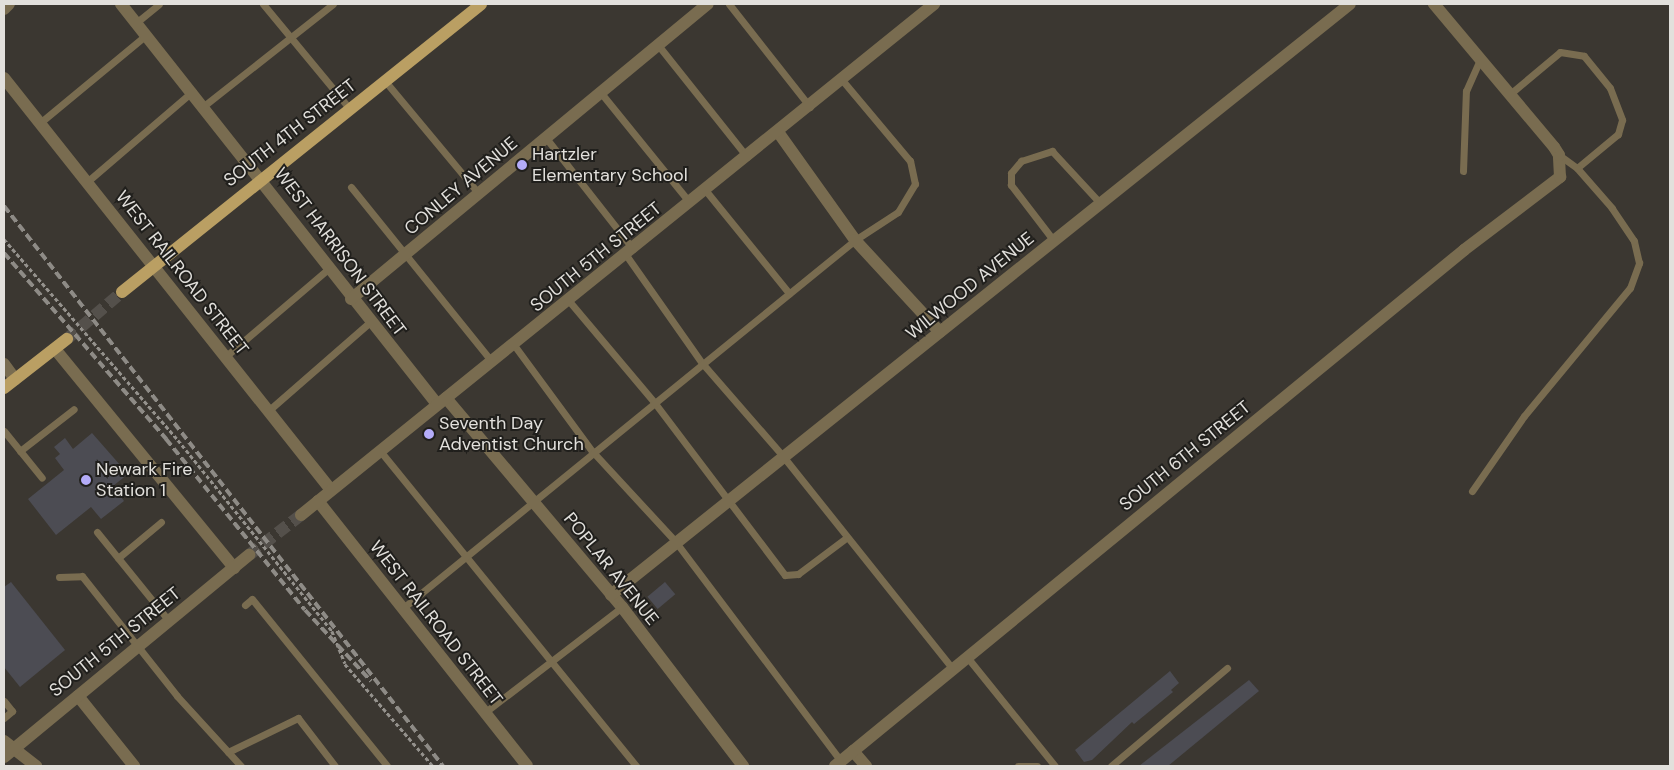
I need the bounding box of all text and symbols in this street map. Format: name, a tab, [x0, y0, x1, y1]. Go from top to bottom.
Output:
street label: SOUTH 4TH STREET	[220, 75, 360, 191]
street label: CONLEY AVENUE	[400, 132, 522, 240]
place label: Hartzler Elementary School	[532, 144, 688, 186]
marker: Hartzler Elementary School	[516, 159, 528, 171]
street label: WEST HARRISON STREET	[270, 163, 410, 341]
street label: WEST RAILROAD STREET	[111, 186, 253, 360]
street label: SOUTH 5TH STREET	[526, 197, 666, 317]
street label: WILWOOD AVENUE	[902, 228, 1038, 344]
street label: SOUTH 6TH STREET	[1115, 396, 1255, 516]
place label: Seventh Day Adventist Church	[439, 413, 584, 456]
marker: Seventh Day Adventist Church	[423, 428, 435, 440]
place label: Newark Fire Station 1	[96, 459, 193, 502]
marker: Newark Fire Station 1	[80, 474, 92, 486]
street label: POPLAR AVENUE	[559, 508, 663, 630]
street label: WEST RAILROAD STREET	[365, 536, 507, 710]
street label: SOUTH 5TH STREET	[45, 582, 185, 702]

